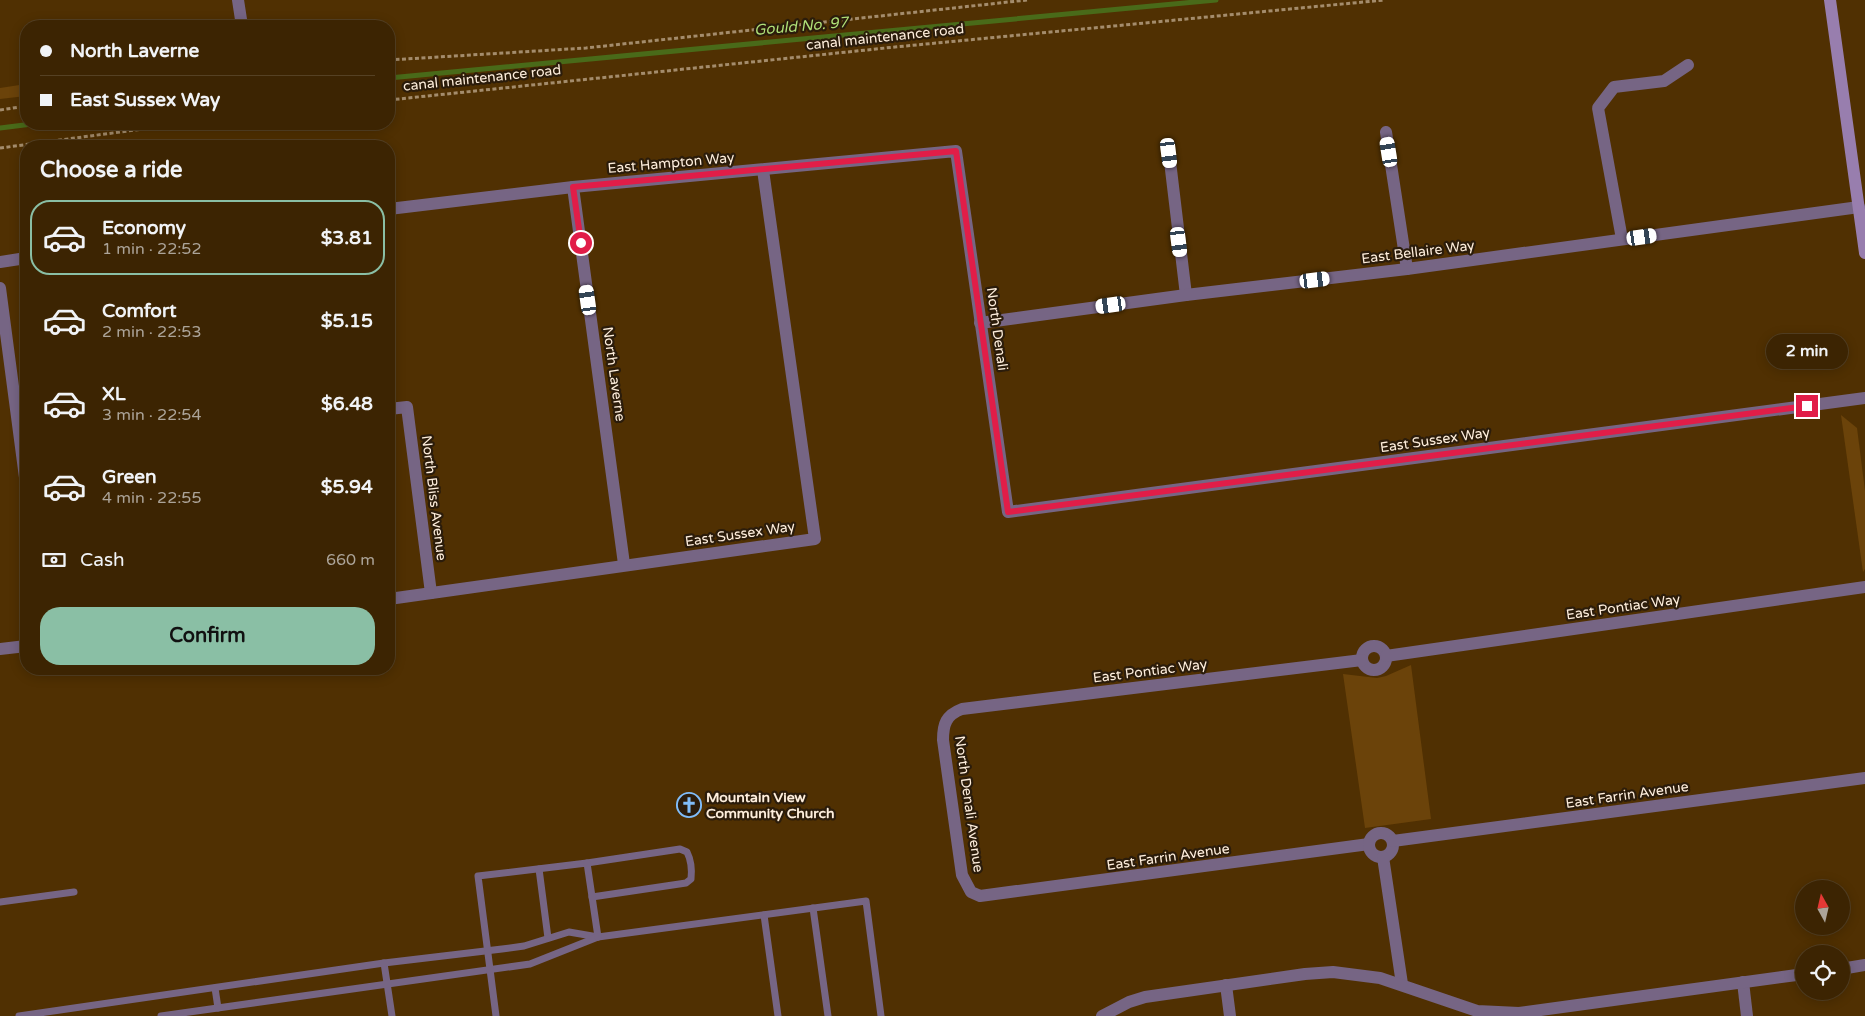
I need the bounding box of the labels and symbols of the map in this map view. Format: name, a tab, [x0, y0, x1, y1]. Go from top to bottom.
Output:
water label: Gould No. 97	[753, 13, 851, 39]
street label: canal maintenance road	[805, 20, 965, 54]
street label: canal maintenance road	[402, 61, 562, 95]
car	[1379, 136, 1398, 168]
car	[1159, 137, 1178, 169]
street label: East Hampton Way	[607, 149, 736, 177]
car	[1169, 226, 1188, 258]
car	[1626, 227, 1657, 247]
route start	[570, 232, 592, 254]
street label: East Bellaire Way	[1360, 237, 1476, 267]
car	[1299, 271, 1330, 289]
car	[578, 284, 597, 316]
street label: North Denali	[983, 286, 1011, 372]
car	[1095, 295, 1126, 315]
street label: North Laverne	[599, 326, 629, 422]
callout: 2 min	[1766, 334, 1848, 368]
route end	[1796, 395, 1818, 417]
street label: East Sussex Way	[1379, 424, 1491, 456]
street label: North Bliss Avenue	[418, 434, 450, 562]
street label: East Sussex Way	[684, 518, 796, 550]
street label: East Pontiac Way	[1565, 591, 1682, 623]
street label: East Pontiac Way	[1092, 655, 1209, 686]
street label: North Denali Avenue	[951, 735, 987, 873]
street label: East Farrin Avenue	[1564, 778, 1690, 812]
place label: Mountain View Community Church	[706, 789, 835, 822]
church icon: Mountain View Community Church	[676, 792, 702, 818]
street label: East Farrin Avenue	[1105, 840, 1231, 874]
north arrow	[1795, 880, 1850, 935]

